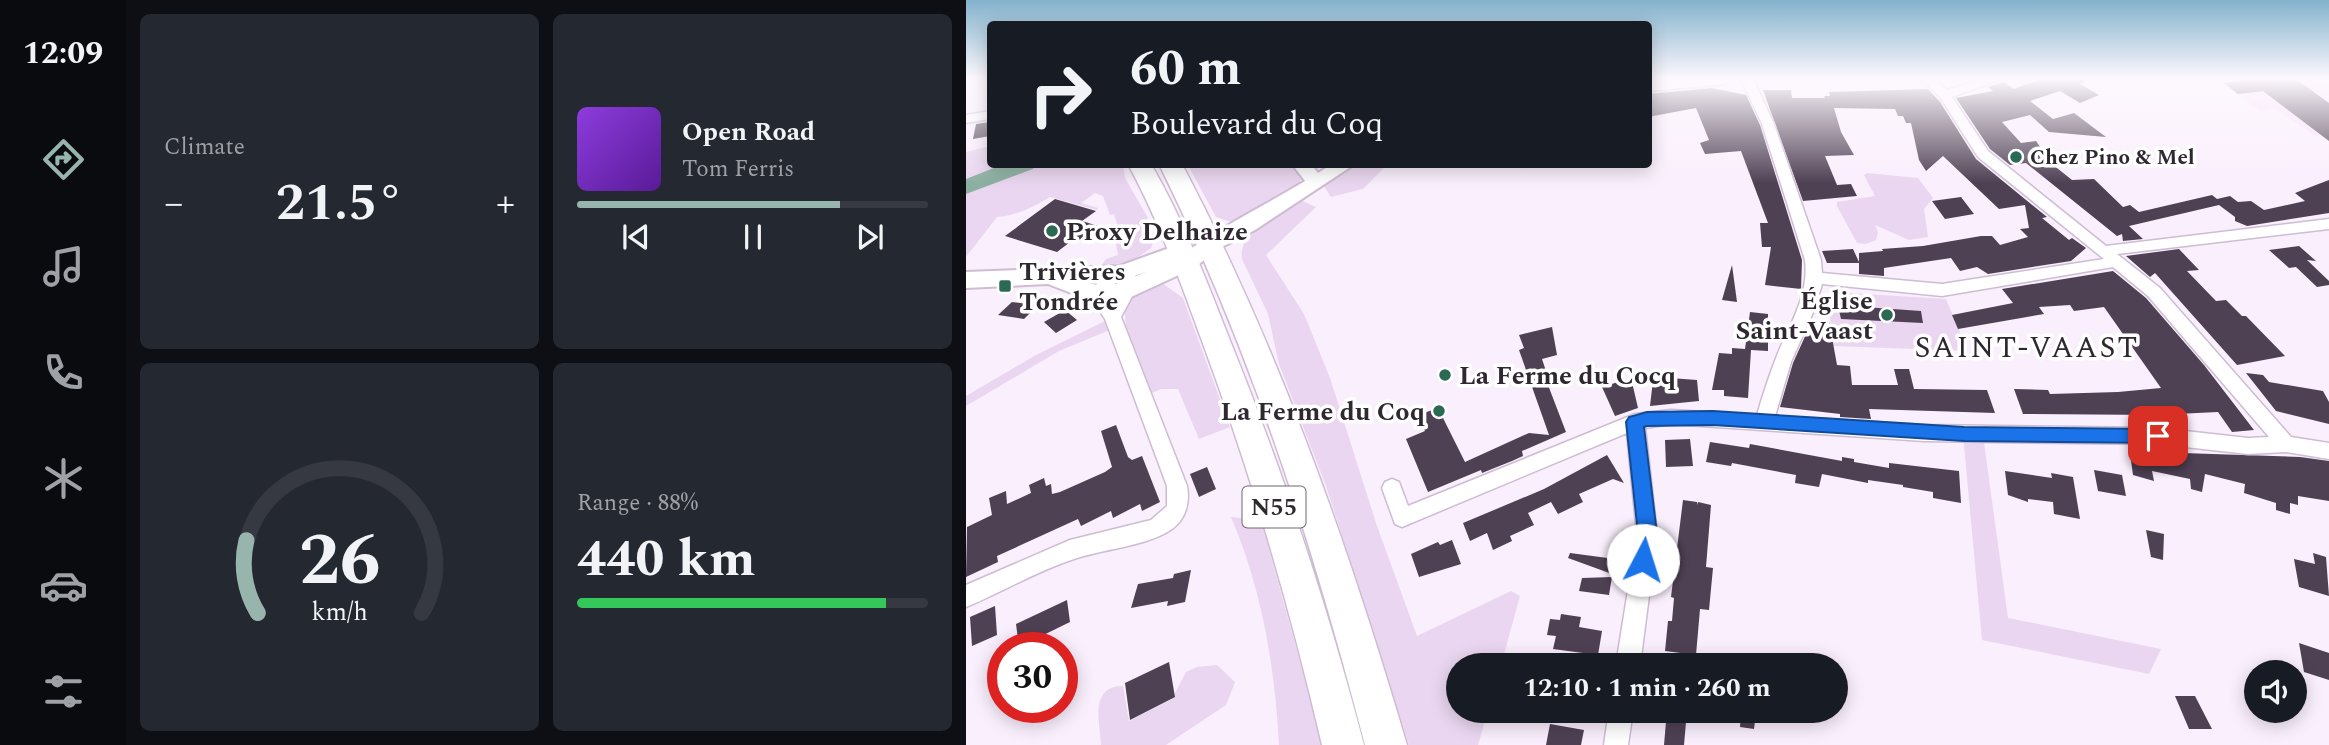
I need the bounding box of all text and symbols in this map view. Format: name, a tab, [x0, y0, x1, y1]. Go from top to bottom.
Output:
text: 12:09	[23, 29, 103, 78]
text: 60 m	[1130, 32, 1241, 107]
icon: right	[1015, 49, 1106, 140]
text: Boulevard du Coq	[1130, 100, 1383, 149]
text: Open Road	[682, 112, 815, 152]
text: Climate	[164, 130, 245, 165]
icon: directions	[39, 135, 88, 184]
place label: Chez Pino & Mel	[2030, 142, 2195, 174]
marker: Chez Pino & Mel	[2008, 149, 2024, 165]
text: Tom Ferris	[682, 152, 794, 187]
text: 21.5°	[276, 164, 403, 243]
text: −	[164, 175, 183, 233]
text: +	[496, 175, 515, 233]
place label: Proxy Delhaize	[1066, 212, 1248, 252]
icon: previous	[617, 218, 655, 256]
icon: pause	[734, 218, 772, 256]
icon: next	[851, 218, 889, 256]
marker: Proxy Delhaize	[1044, 223, 1060, 239]
icon: music	[39, 242, 88, 291]
place label: Trivières Tondrée	[1019, 252, 1126, 322]
marker: Trivières Tondrée	[997, 278, 1013, 294]
place label: Église Saint-Vaast	[1735, 281, 1873, 351]
marker: Église Saint-Vaast	[1879, 307, 1895, 323]
district label: SAINT-VAAST	[1914, 325, 2140, 371]
icon: phone	[39, 348, 88, 397]
place label: La Ferme du Cocq	[1459, 356, 1676, 396]
marker: La Ferme du Cocq	[1437, 367, 1453, 383]
place label: La Ferme du Coq	[1220, 392, 1425, 432]
marker: La Ferme du Coq	[1431, 403, 1447, 419]
pin	[2128, 406, 2188, 466]
icon: arrive	[2139, 417, 2177, 455]
icon: climate	[39, 454, 88, 503]
text: Range · 88%	[577, 486, 698, 521]
road number: N55	[1242, 486, 1306, 528]
text: 26	[299, 506, 380, 617]
text: 440 km	[577, 520, 756, 599]
position arrow	[1606, 523, 1680, 597]
icon: car	[39, 561, 88, 610]
text: km/h	[311, 594, 368, 632]
speed limit sign: 30	[987, 632, 1078, 723]
map controls	[2244, 660, 2307, 723]
button: sound	[2244, 660, 2307, 723]
icon: filters	[39, 667, 88, 716]
text: 12:10 · 1 min · 260 m	[1523, 668, 1771, 708]

